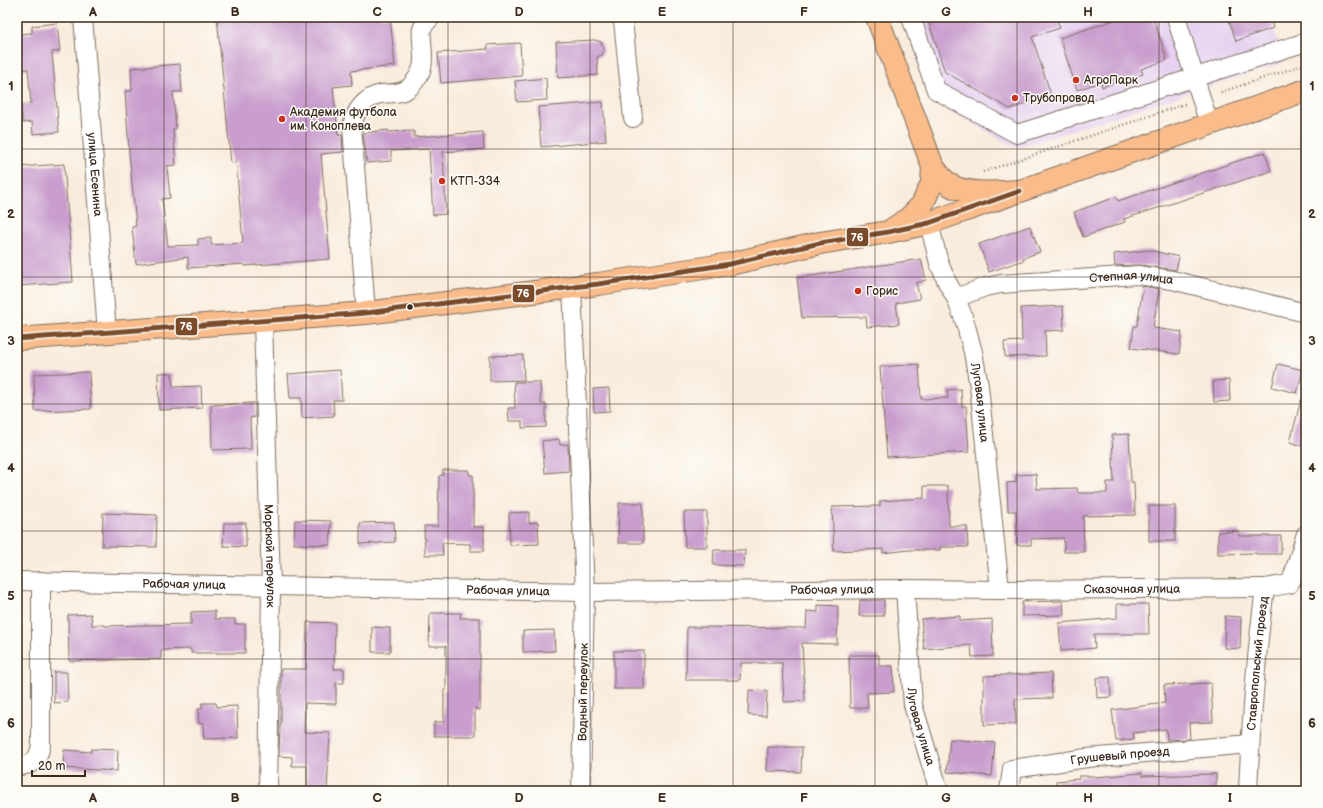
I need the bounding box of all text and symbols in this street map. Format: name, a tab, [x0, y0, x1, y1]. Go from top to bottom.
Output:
text: A	[88, 4, 97, 20]
text: B	[230, 4, 240, 20]
text: C	[372, 4, 382, 20]
text: D	[514, 4, 524, 20]
text: E	[658, 4, 667, 20]
text: F	[800, 4, 808, 20]
text: G	[941, 4, 951, 20]
text: H	[1083, 4, 1093, 20]
text: I	[1228, 4, 1232, 20]
place label: АгроПарк	[1083, 73, 1139, 88]
marker: АгроПарк	[1071, 75, 1081, 85]
text: 1	[8, 78, 14, 94]
text: 1	[1309, 78, 1315, 94]
place label: Трубопровод	[1023, 91, 1095, 106]
marker: Трубопровод	[1010, 93, 1020, 103]
place label: Академия футбола им. Коноплева	[289, 105, 397, 134]
marker: Академия футбола им. Коноплева	[277, 114, 287, 124]
street label: улица Есенина	[84, 132, 105, 217]
place label: КТП-334	[450, 174, 501, 189]
marker: КТП-334	[437, 176, 447, 186]
text: 2	[7, 206, 15, 222]
text: 2	[1308, 206, 1316, 222]
line badge: 76	[846, 227, 869, 247]
text: 76	[851, 231, 864, 244]
street label: Степная улица	[1089, 268, 1174, 288]
line badge: 76	[512, 284, 535, 303]
place label: Горис	[866, 284, 898, 299]
marker: Горис	[853, 286, 863, 296]
text: 76	[517, 287, 530, 300]
unlabelled marker	[405, 302, 415, 312]
line badge: 76	[175, 317, 198, 336]
text: 76	[180, 320, 193, 333]
text: 3	[7, 333, 15, 349]
text: 3	[1308, 333, 1316, 349]
street label: Луговая улица	[967, 361, 992, 443]
text: 4	[7, 460, 15, 476]
text: 4	[1308, 460, 1316, 476]
street label: Морской переулок	[261, 504, 278, 608]
street label: Рабочая улица	[142, 576, 226, 593]
street label: Рабочая улица	[790, 582, 874, 598]
street label: Сказочная улица	[1083, 582, 1180, 597]
street label: Рабочая улица	[466, 583, 550, 599]
text: 5	[7, 588, 15, 604]
text: 5	[1308, 588, 1316, 604]
street label: Ставропольский проезд	[1244, 595, 1272, 731]
street label: Водный переулок	[575, 642, 592, 741]
street label: Луговая улица	[904, 686, 938, 768]
text: 6	[7, 715, 15, 731]
text: 6	[1308, 715, 1316, 731]
street label: Грушевый проезд	[1069, 744, 1171, 768]
scale bar	[32, 752, 85, 778]
text: 20 m	[38, 759, 65, 774]
text: A	[88, 790, 97, 806]
text: B	[230, 790, 240, 806]
text: C	[372, 790, 382, 806]
text: D	[514, 790, 524, 806]
text: E	[658, 790, 667, 806]
text: F	[800, 790, 808, 806]
text: G	[941, 790, 951, 806]
text: H	[1083, 790, 1093, 806]
text: I	[1228, 790, 1232, 806]

